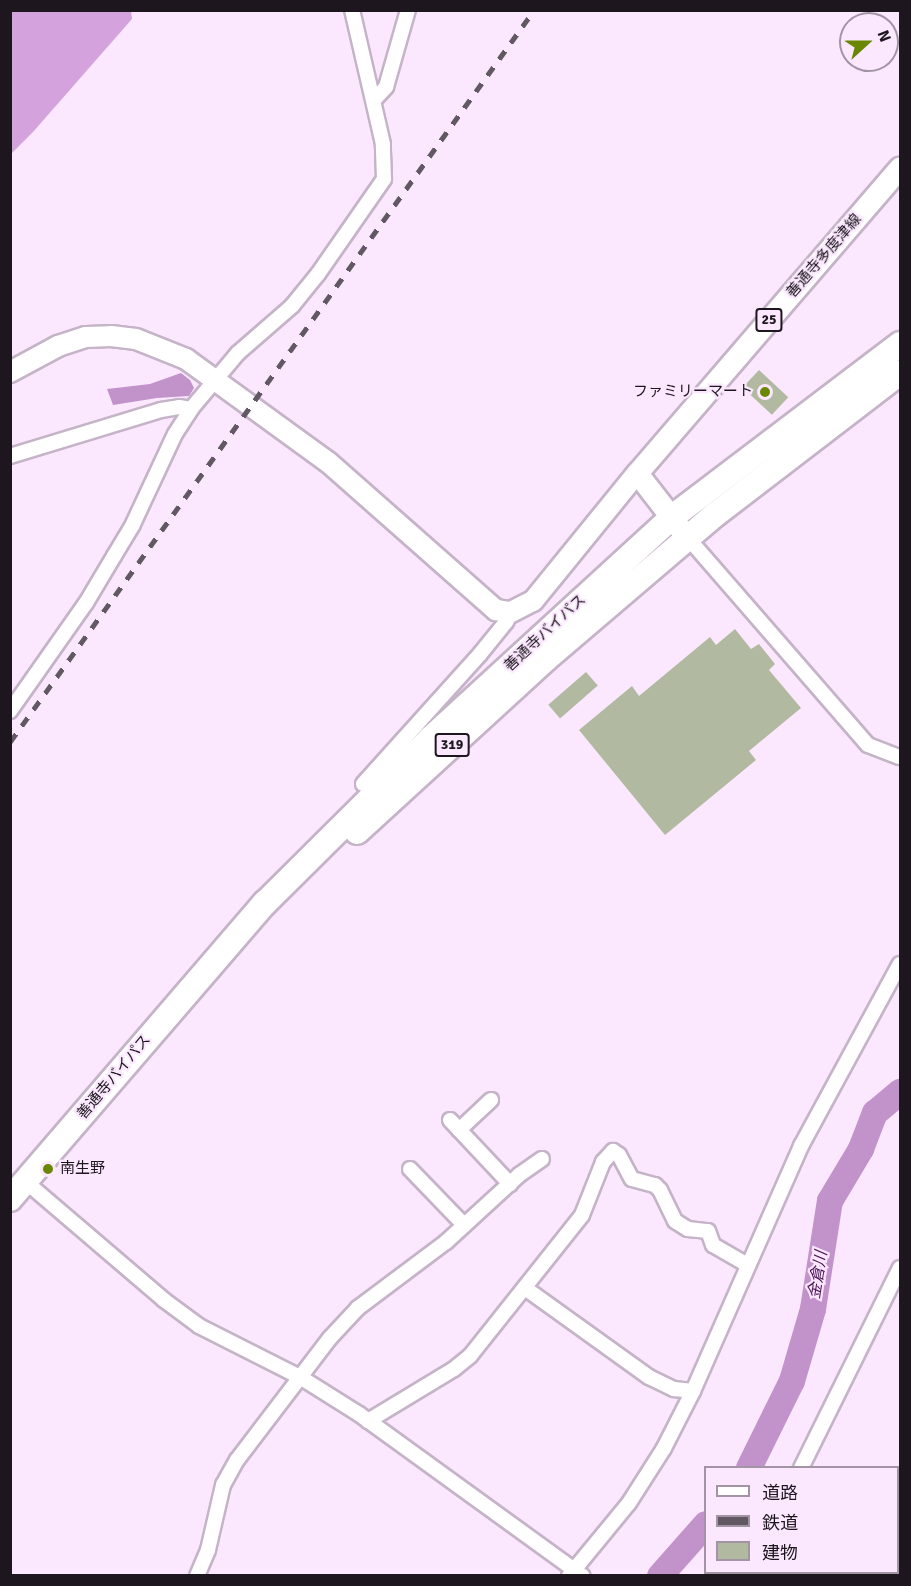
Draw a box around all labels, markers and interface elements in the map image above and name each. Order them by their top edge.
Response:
north arrow [839,12,899,72]
text: N [873,27,895,45]
street label: 善通寺多度津線 [783,210,865,302]
road number: 25 [754,309,784,331]
place label: ファミリーマート [633,383,753,401]
marker: ファミリーマート [758,385,772,399]
street label: 善通寺バイパス [500,591,590,675]
road number: 319 [434,734,470,756]
street label: 善通寺バイパス [73,1031,155,1123]
place label: 南生野 [60,1160,105,1178]
marker: 南生野 [41,1162,55,1176]
water label: 金倉川 [805,1250,831,1300]
legend [704,1466,899,1574]
text: 道路 [762,1482,798,1504]
text: 鉄道 [762,1512,798,1534]
text: 建物 [762,1542,798,1564]

